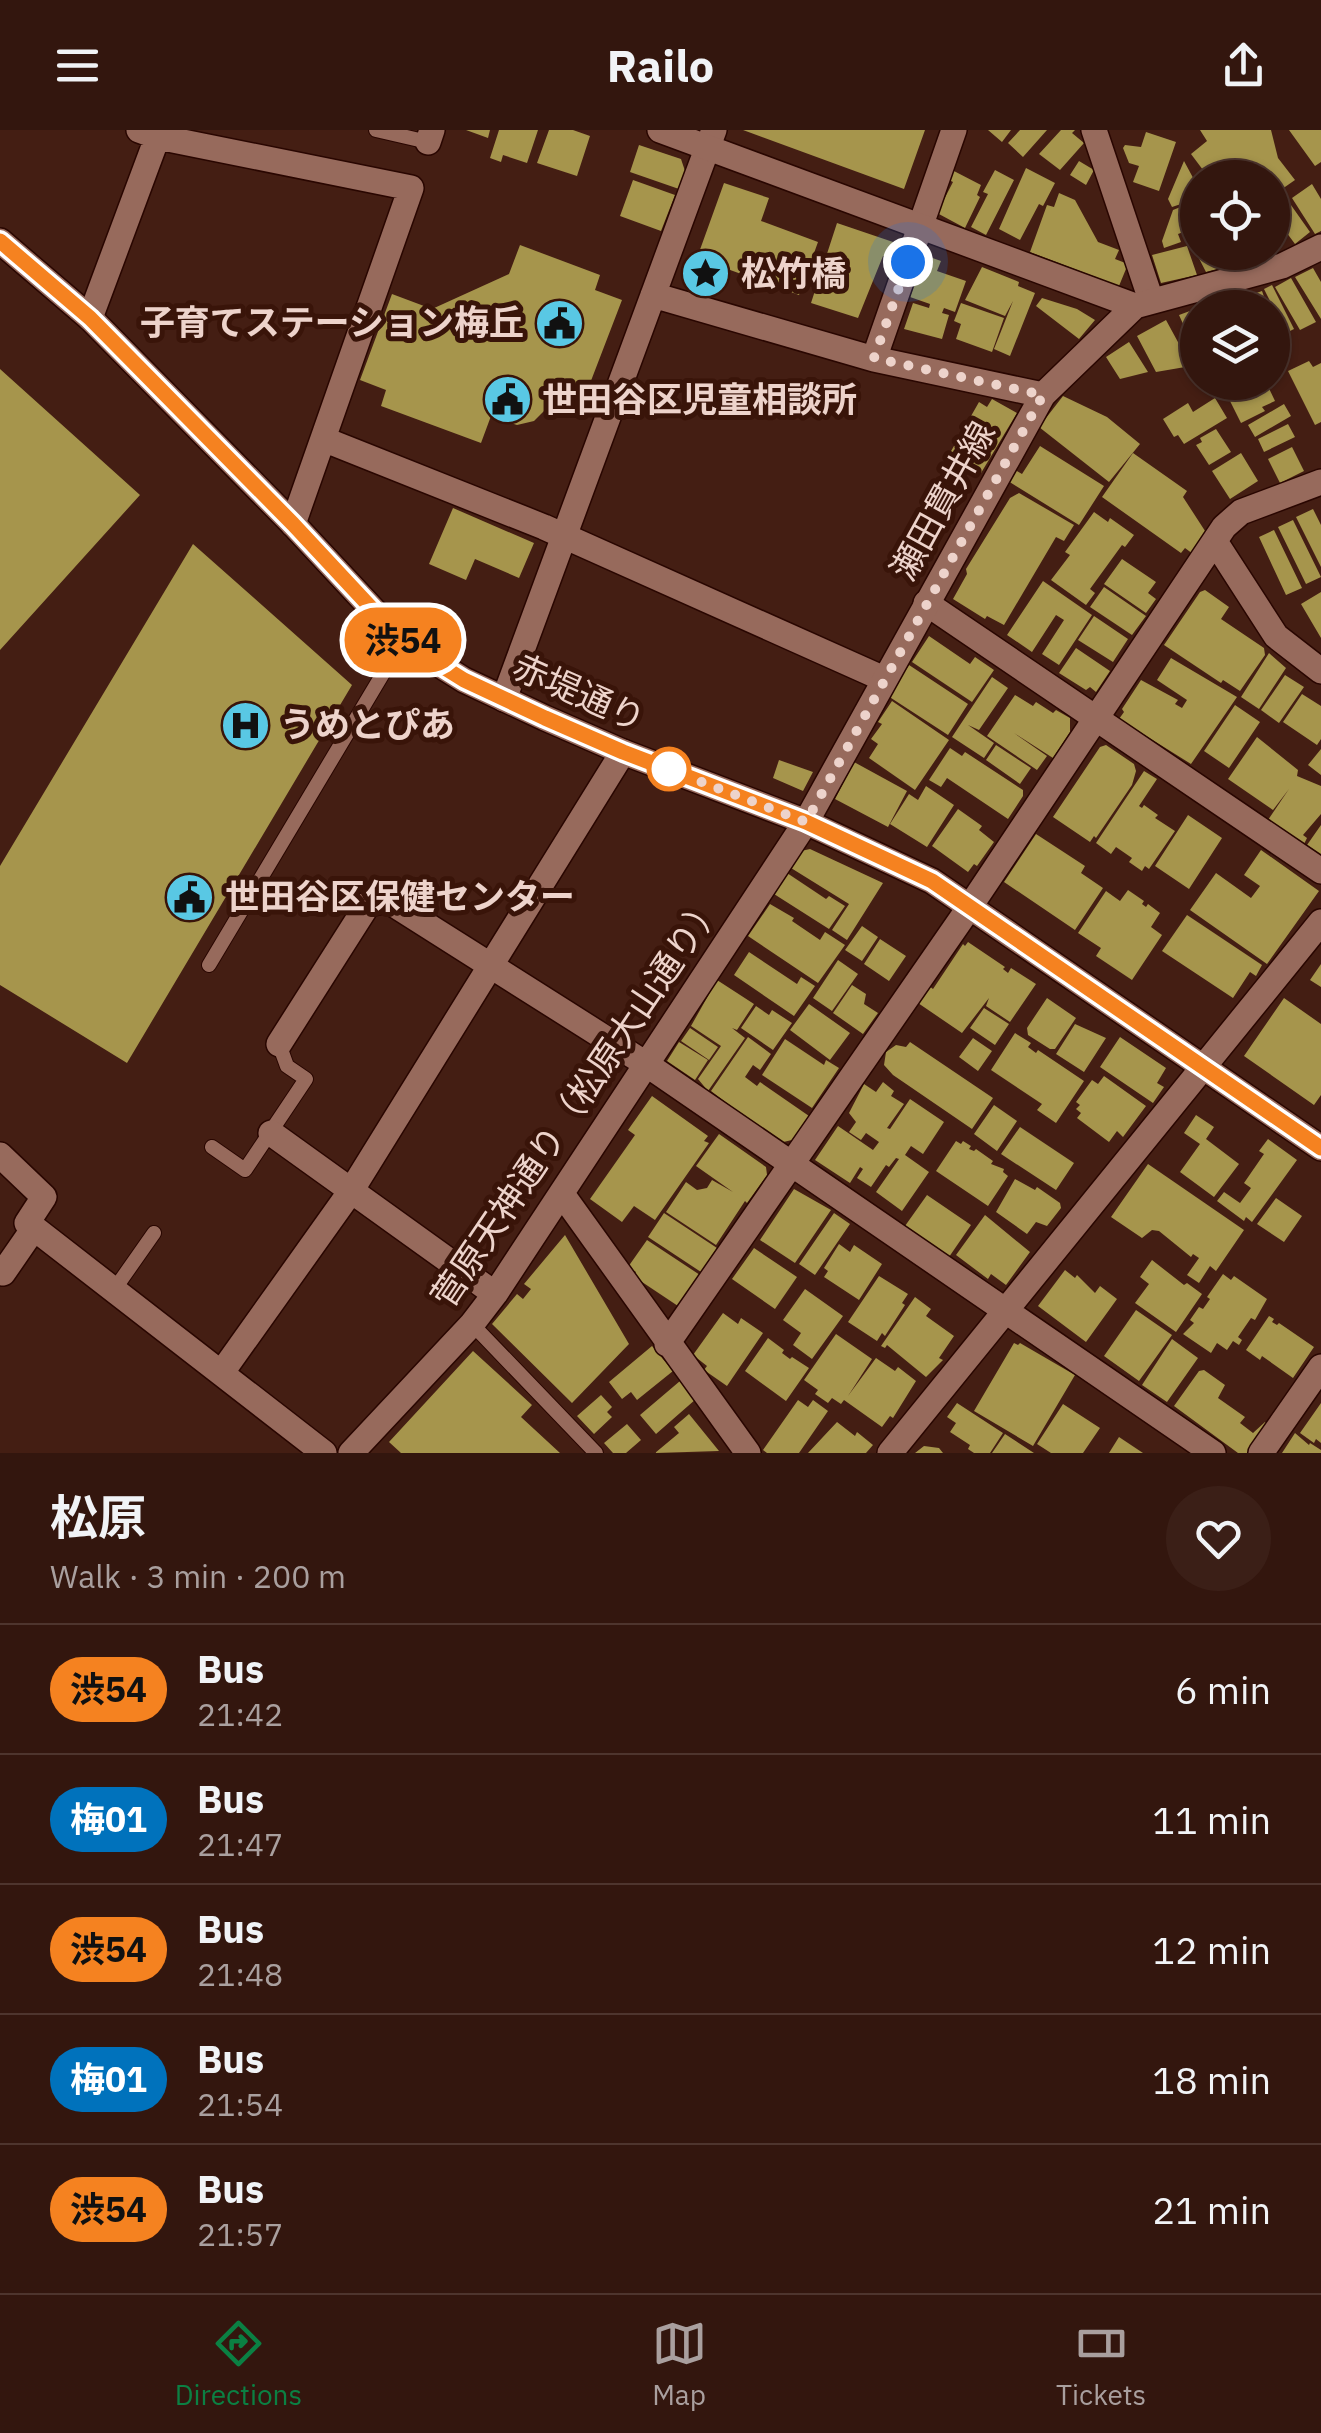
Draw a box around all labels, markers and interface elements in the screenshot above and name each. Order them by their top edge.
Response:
text: Railo [607,36,714,94]
icon: menu [50,38,105,93]
icon: share [1216,38,1271,93]
map controls [1180,160,1290,400]
button: locate [1180,160,1290,270]
your location [883,237,933,287]
place icon: 松竹橋 [680,248,732,300]
place label: 松竹橋 [741,250,846,296]
button: layers [1180,290,1290,400]
public building icon: 子育てステーション梅丘 [533,297,585,349]
place label: 子育てステーション梅丘 [140,299,524,345]
public building icon: 世田谷区児童相談所 [481,374,533,426]
place label: 世田谷区児童相談所 [542,376,857,422]
street label: 瀬田貫井線 [880,413,1005,588]
line badge: 渋54 [346,608,460,672]
text: 渋54 [364,617,442,663]
street label: 赤堤通り [506,643,653,742]
hospital icon: うめとぴあ [219,699,271,751]
place label: うめとぴあ [280,701,455,747]
unlabelled marker [648,748,690,790]
public building icon: 世田谷区保健センター [164,871,216,923]
place label: 世田谷区保健センター [225,873,575,919]
street label: 菅原天神通り（松原大山通り） [420,884,732,1316]
text: 松原 [50,1486,146,1548]
button: heart [1166,1486,1271,1591]
text: Walk · 3 min · 200 m [50,1555,346,1597]
text: Bus [197,1644,264,1693]
text: 6 min [1175,1665,1271,1714]
text: 渋54 [70,1666,147,1712]
text: 21:42 [197,1693,283,1735]
text: Bus [197,1774,264,1823]
text: 11 min [1152,1795,1271,1844]
text: 梅01 [70,1796,147,1842]
text: 21:47 [197,1823,283,1865]
text: Bus [197,1904,264,1953]
text: 12 min [1152,1925,1271,1974]
text: 渋54 [70,1926,147,1972]
text: 21:48 [197,1953,283,1995]
text: Bus [197,2034,264,2083]
text: 18 min [1152,2055,1271,2104]
text: 梅01 [70,2056,147,2102]
text: 21:54 [197,2083,283,2125]
text: Bus [197,2164,264,2213]
text: 21 min [1152,2185,1271,2234]
text: 渋54 [70,2186,147,2232]
text: 21:57 [197,2213,283,2255]
tab: Directions [175,2316,302,2413]
tab: Map [652,2316,707,2413]
tab: Tickets [1056,2316,1146,2413]

